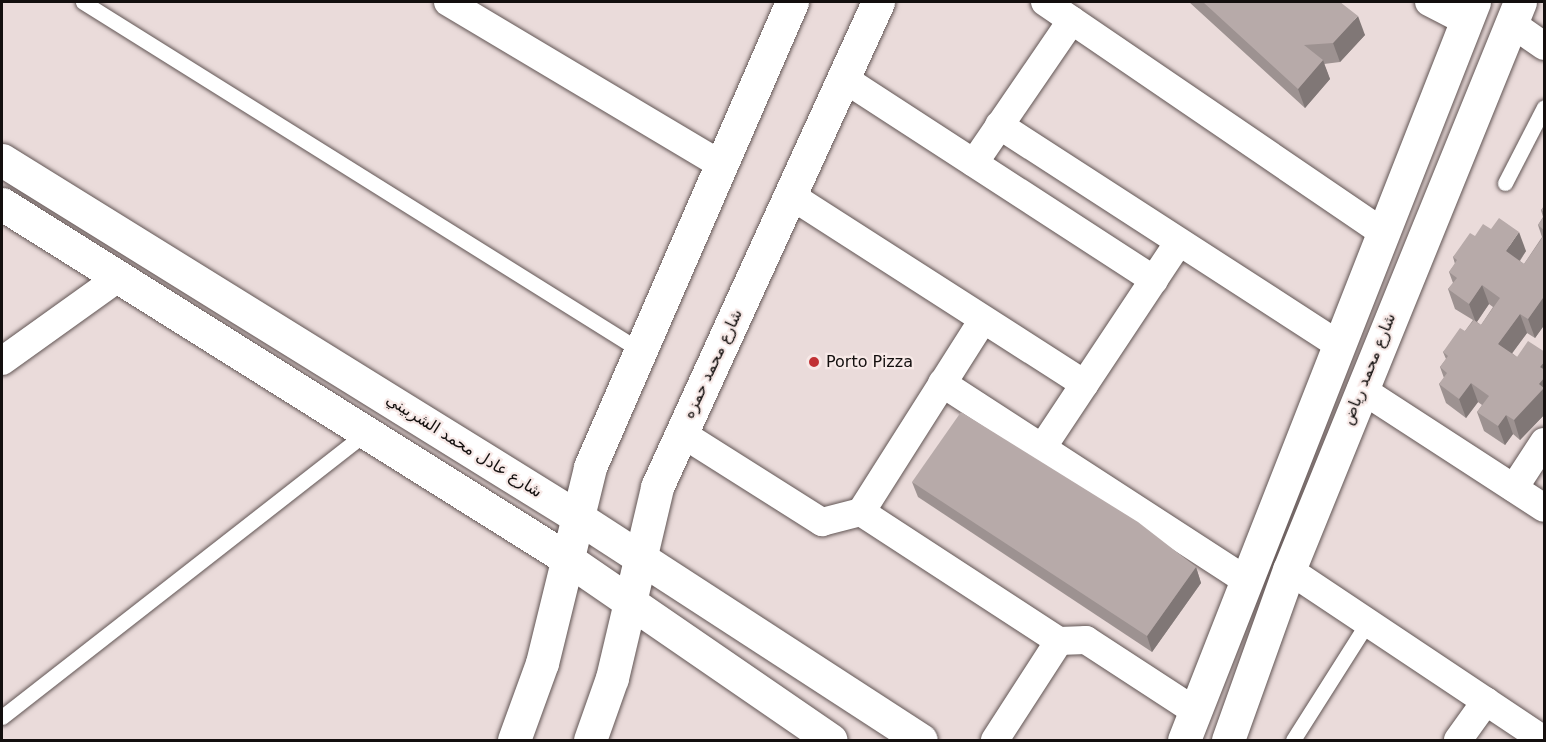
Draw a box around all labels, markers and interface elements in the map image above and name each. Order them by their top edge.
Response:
street label: شارع محمد حمزه [679,306,747,422]
street label: شارع محمد رياض [1338,310,1400,428]
place label: Porto Pizza [826,352,913,372]
marker: Porto Pizza [807,355,821,369]
street label: شارع عادل محمد الشربيني [382,390,546,502]

